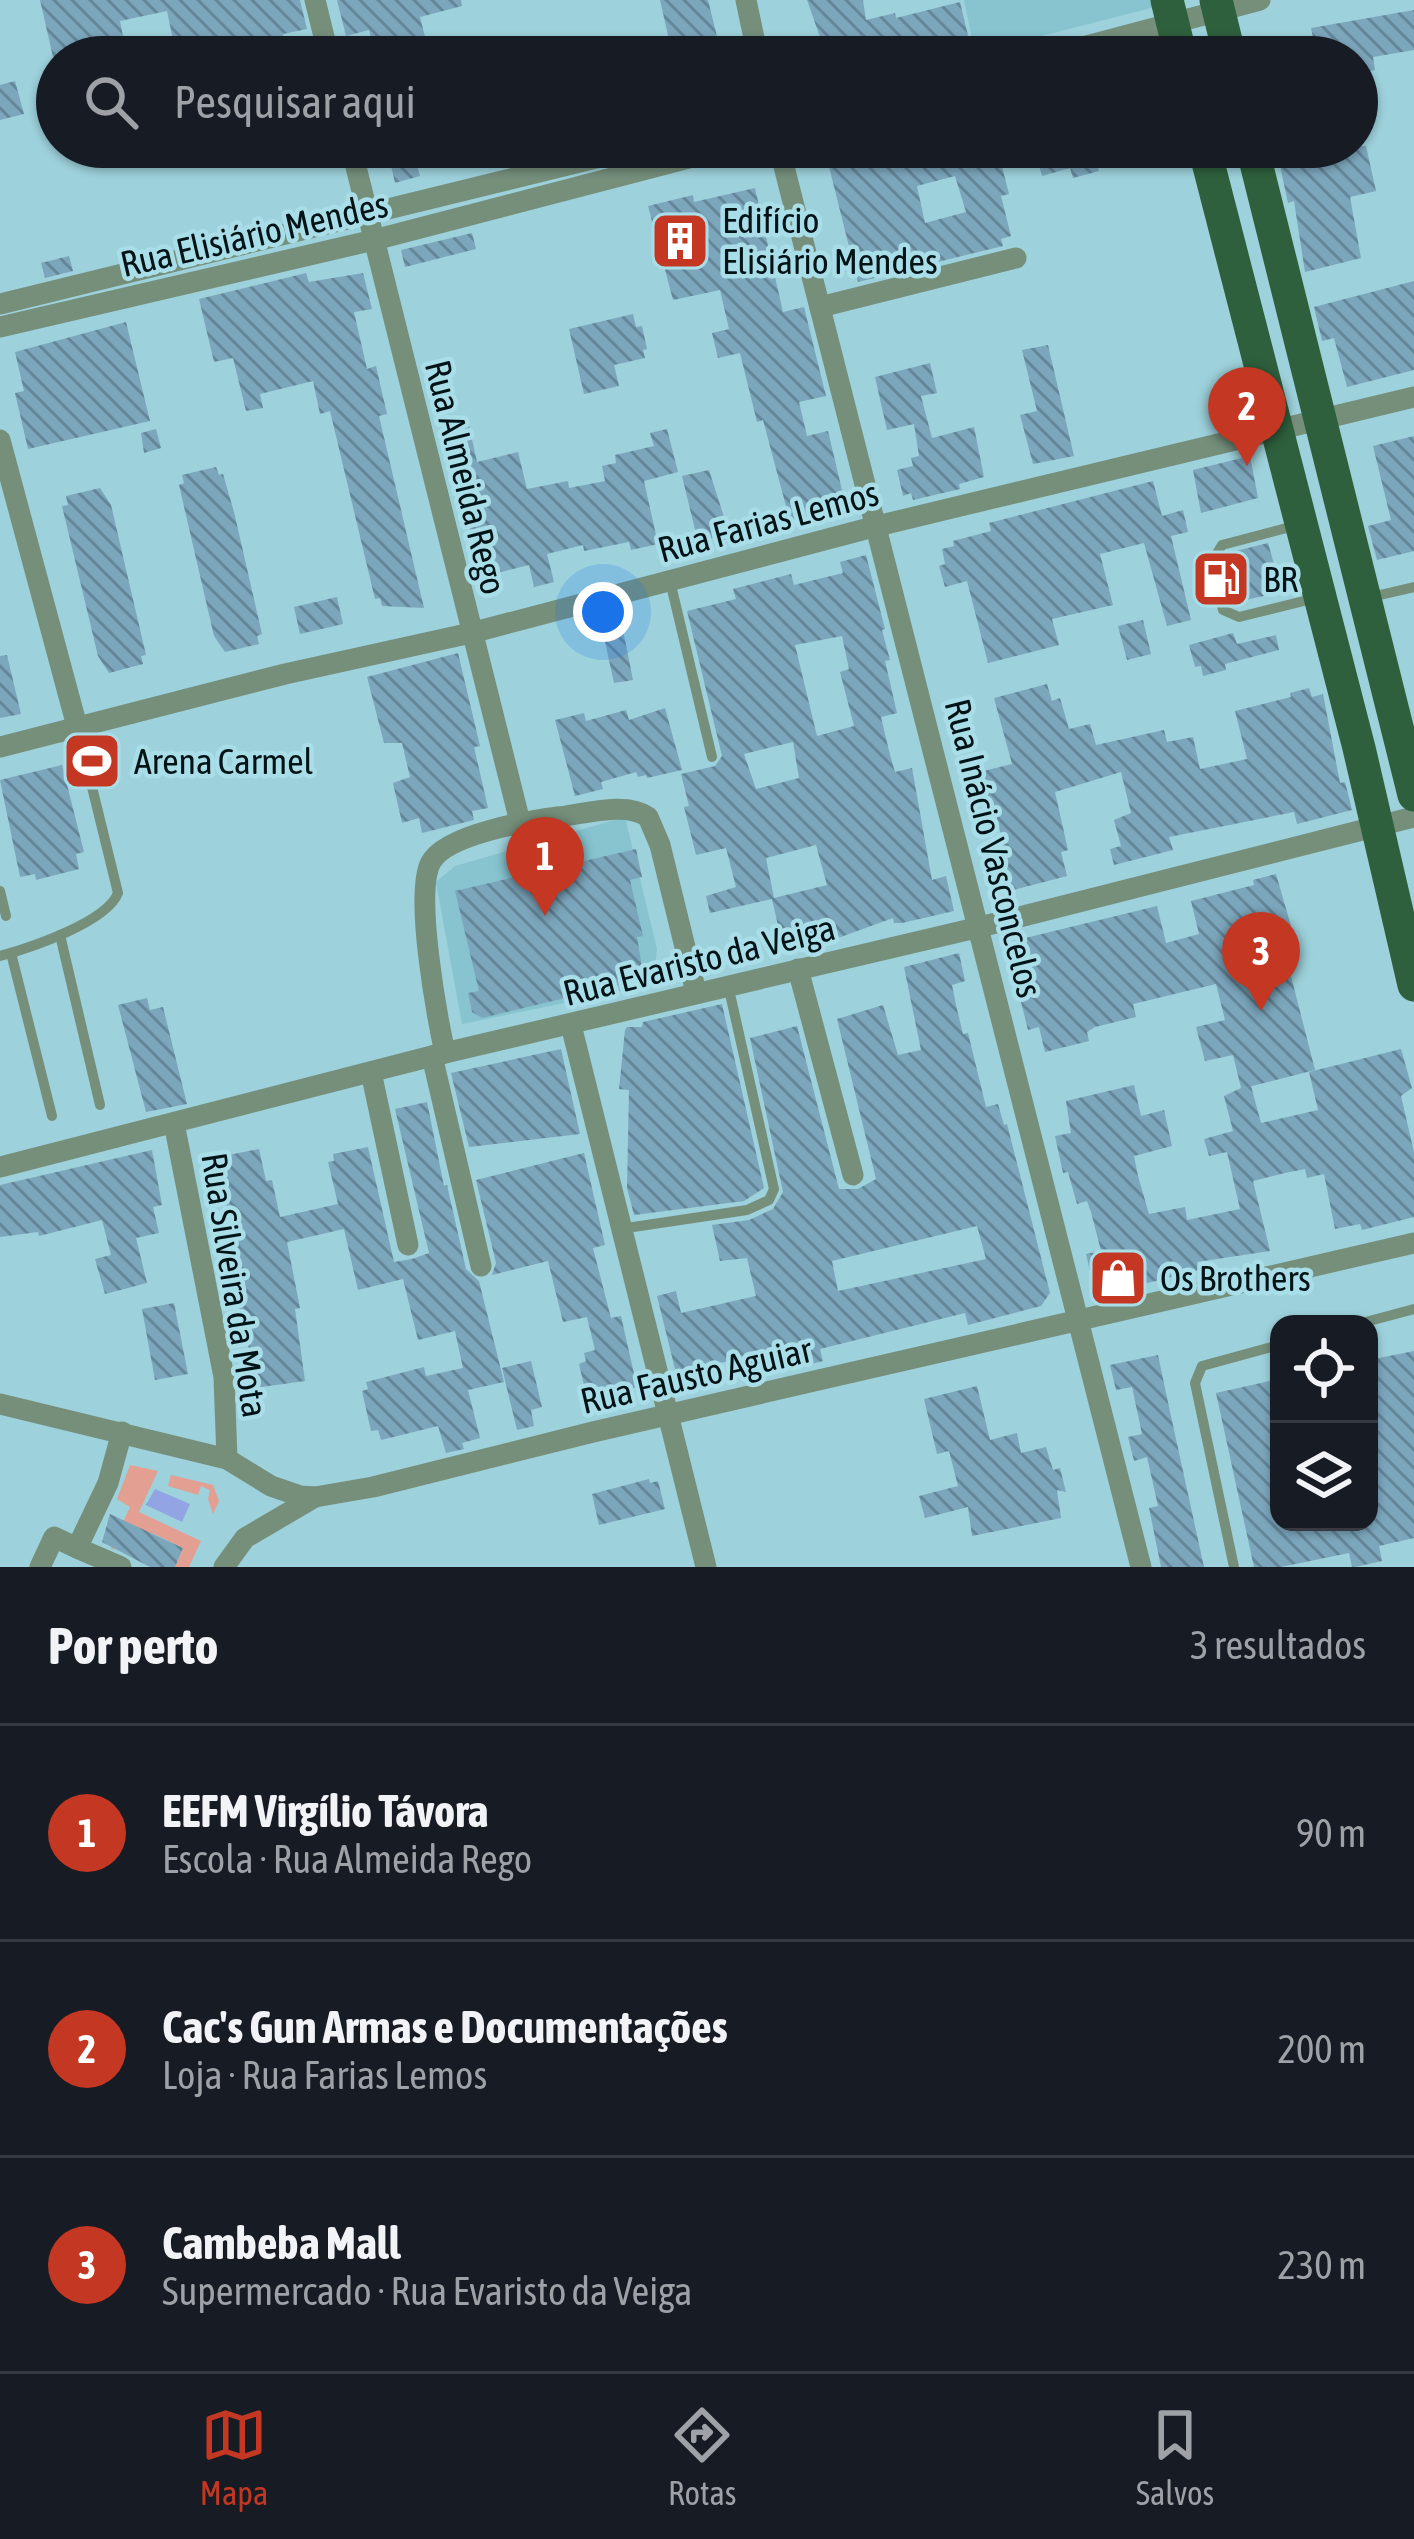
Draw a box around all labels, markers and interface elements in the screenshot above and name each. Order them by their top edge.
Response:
search box [36,36,1378,168]
icon: search [78,69,144,135]
text: Pesquisar aqui [174,76,416,128]
street label: Rua Elisiário Mendes [116,183,392,285]
place label: Edifício Elisiário Mendes [722,199,938,282]
building icon: Edifício Elisiário Mendes [649,210,711,272]
street label: Rua Almeida Rego [417,356,515,598]
pin: 2 [1208,367,1286,466]
street label: Rua Farias Lemos [653,471,883,571]
fuel station icon: BR [1190,548,1252,610]
place label: BR [1263,558,1298,600]
your location [573,582,633,642]
street label: Rua Inácio Vasconcelos [937,694,1051,1002]
sports icon: Arena Carmel [61,730,123,792]
place label: Arena Carmel [134,740,314,782]
pin: 1 [506,817,584,916]
street label: Rua Evaristo da Veiga [559,906,839,1014]
pin: 3 [1222,912,1300,1011]
street label: Rua Silveira da Mota [193,1150,277,1420]
shop icon: Os Brothers [1087,1247,1149,1309]
place label: Os Brothers [1160,1257,1311,1299]
map controls [1270,1315,1378,1531]
button: locate [1270,1315,1378,1423]
street label: Rua Fausto Aguiar [576,1328,817,1422]
button: layers [1270,1423,1378,1531]
text: Por perto [48,1616,219,1675]
text: 3 resultados [1190,1623,1366,1667]
text: EEFM Virgílio Távora [162,1785,488,1837]
text: 1 [78,1811,96,1855]
text: 90 m [1296,1811,1366,1855]
text: Escola · Rua Almeida Rego [162,1837,532,1881]
text: Cac's Gun Armas e Documentações [162,2001,728,2053]
text: 2 [78,2027,96,2071]
text: 200 m [1278,2027,1366,2071]
text: Loja · Rua Farias Lemos [162,2053,487,2097]
text: Cambeba Mall [162,2217,401,2269]
text: 3 [78,2243,96,2287]
text: 230 m [1278,2243,1366,2287]
text: Supermercado · Rua Evaristo da Veiga [162,2269,692,2313]
tab: Mapa [200,2402,268,2512]
tab: Rotas [668,2402,736,2512]
tab: Salvos [1136,2402,1214,2512]

